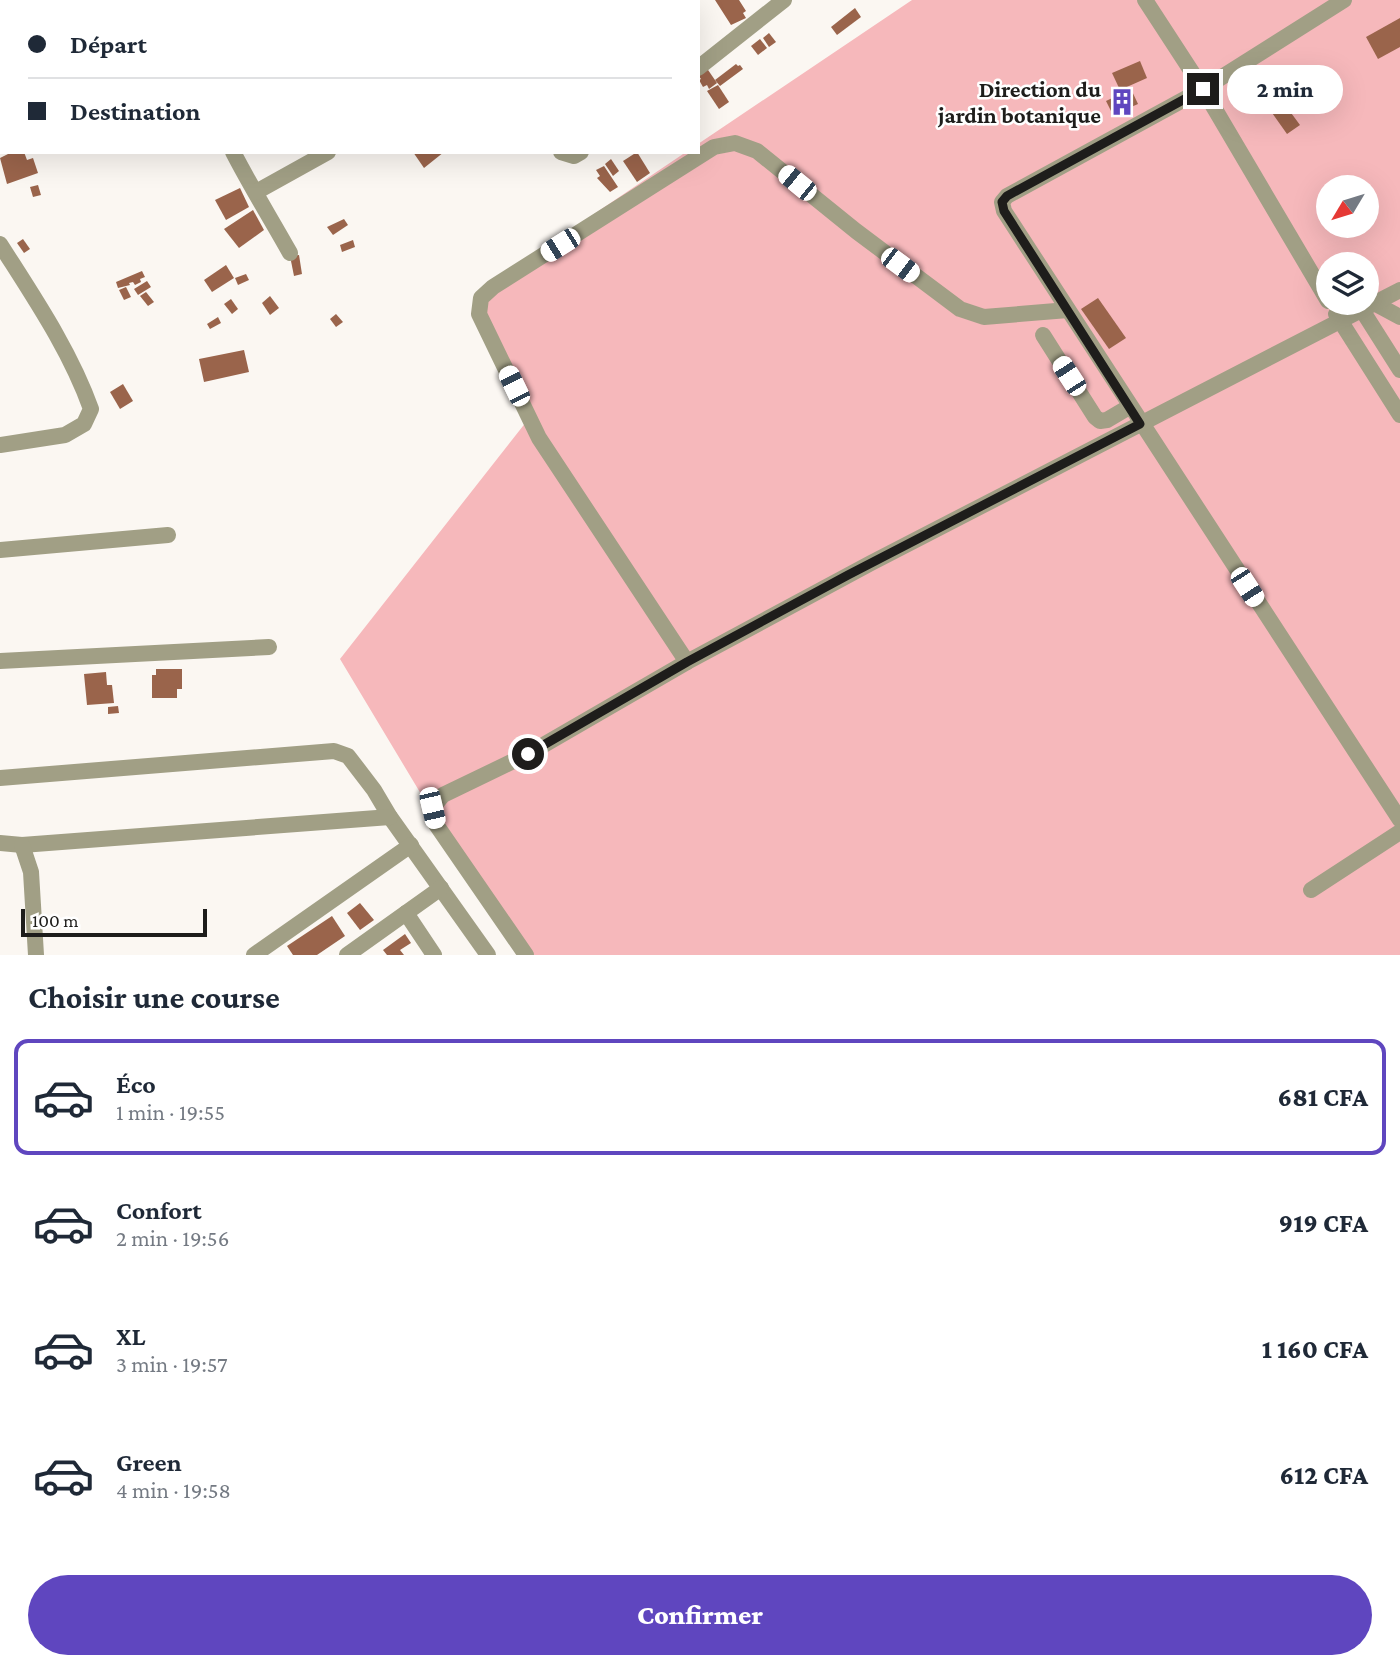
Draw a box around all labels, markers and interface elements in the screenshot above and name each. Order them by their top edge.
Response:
text: Départ [70,30,147,59]
callout: 2 min [1228,64,1343,114]
route end [1187,73,1219,105]
place label: Direction du jardin botanique [937,76,1101,128]
text: 2 min [1257,76,1313,102]
building icon: Direction du jardin botanique [1107,87,1137,117]
text: Destination [70,97,201,126]
car [775,162,820,204]
north arrow [1316,175,1379,238]
map controls [1316,175,1379,315]
car [537,225,584,265]
car [877,244,924,286]
button: layers [1316,252,1379,315]
car [1049,353,1090,399]
car [496,363,533,409]
car [1227,564,1268,610]
route start [512,738,544,770]
car [418,785,447,831]
scale bar [21,906,206,938]
text: 100 m [32,910,79,931]
text: Choisir une course [28,979,280,1015]
icon: car [32,1066,95,1129]
text: Éco [116,1070,156,1099]
text: 681 CFA [1278,1083,1368,1112]
text: 1 min · 19:55 [116,1099,225,1125]
icon: car [32,1192,95,1255]
text: Confort [116,1196,202,1225]
text: 919 CFA [1279,1209,1368,1238]
text: 2 min · 19:56 [116,1225,229,1251]
icon: car [32,1318,95,1381]
text: XL [116,1322,145,1351]
text: 1 160 CFA [1262,1335,1368,1364]
text: 3 min · 19:57 [116,1351,228,1377]
icon: car [32,1444,95,1507]
text: Green [116,1448,182,1477]
text: 612 CFA [1280,1461,1368,1490]
text: 4 min · 19:58 [116,1477,231,1503]
button: Confirmer [28,1575,1372,1655]

